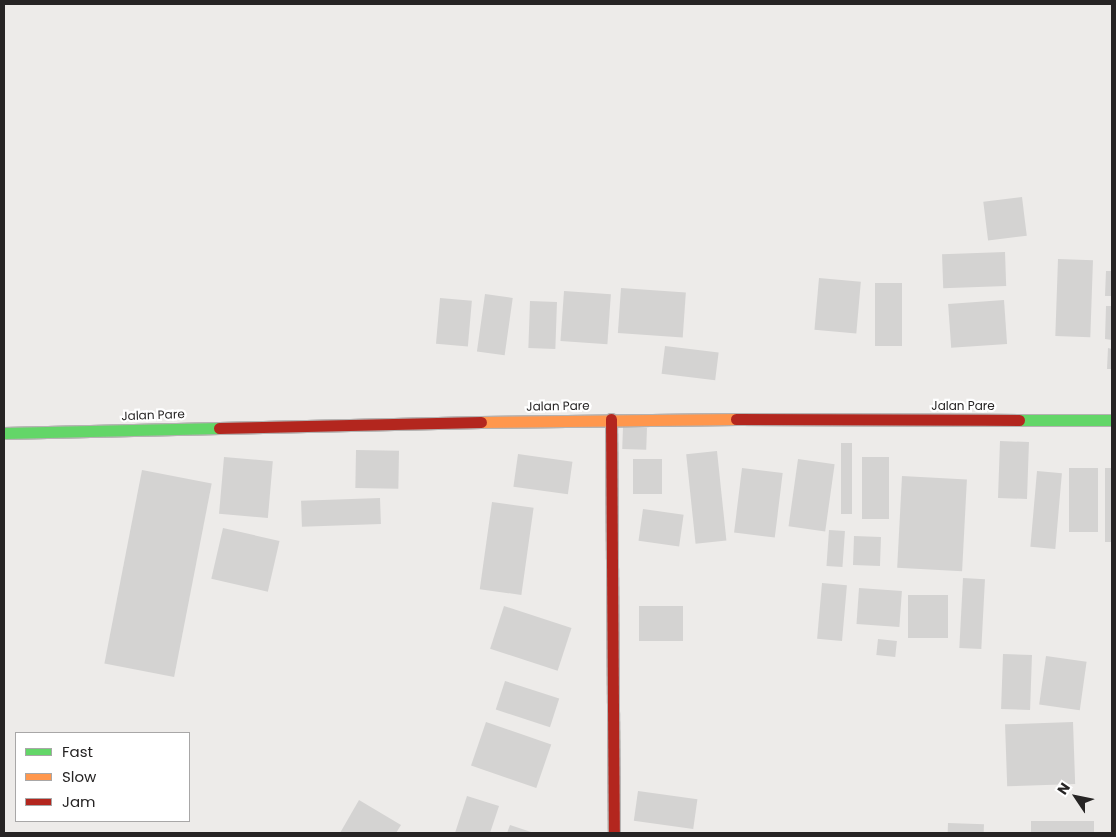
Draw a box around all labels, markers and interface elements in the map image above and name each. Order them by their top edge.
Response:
street label: Jalan Pare [526,398,590,414]
street label: Jalan Pare [931,399,995,413]
street label: Jalan Pare [121,407,185,423]
legend [15,732,190,822]
text: Fast [62,741,93,762]
text: Slow [62,766,96,787]
north arrow [1051,772,1101,822]
text: N [1052,779,1075,799]
text: Jam [62,791,96,812]

